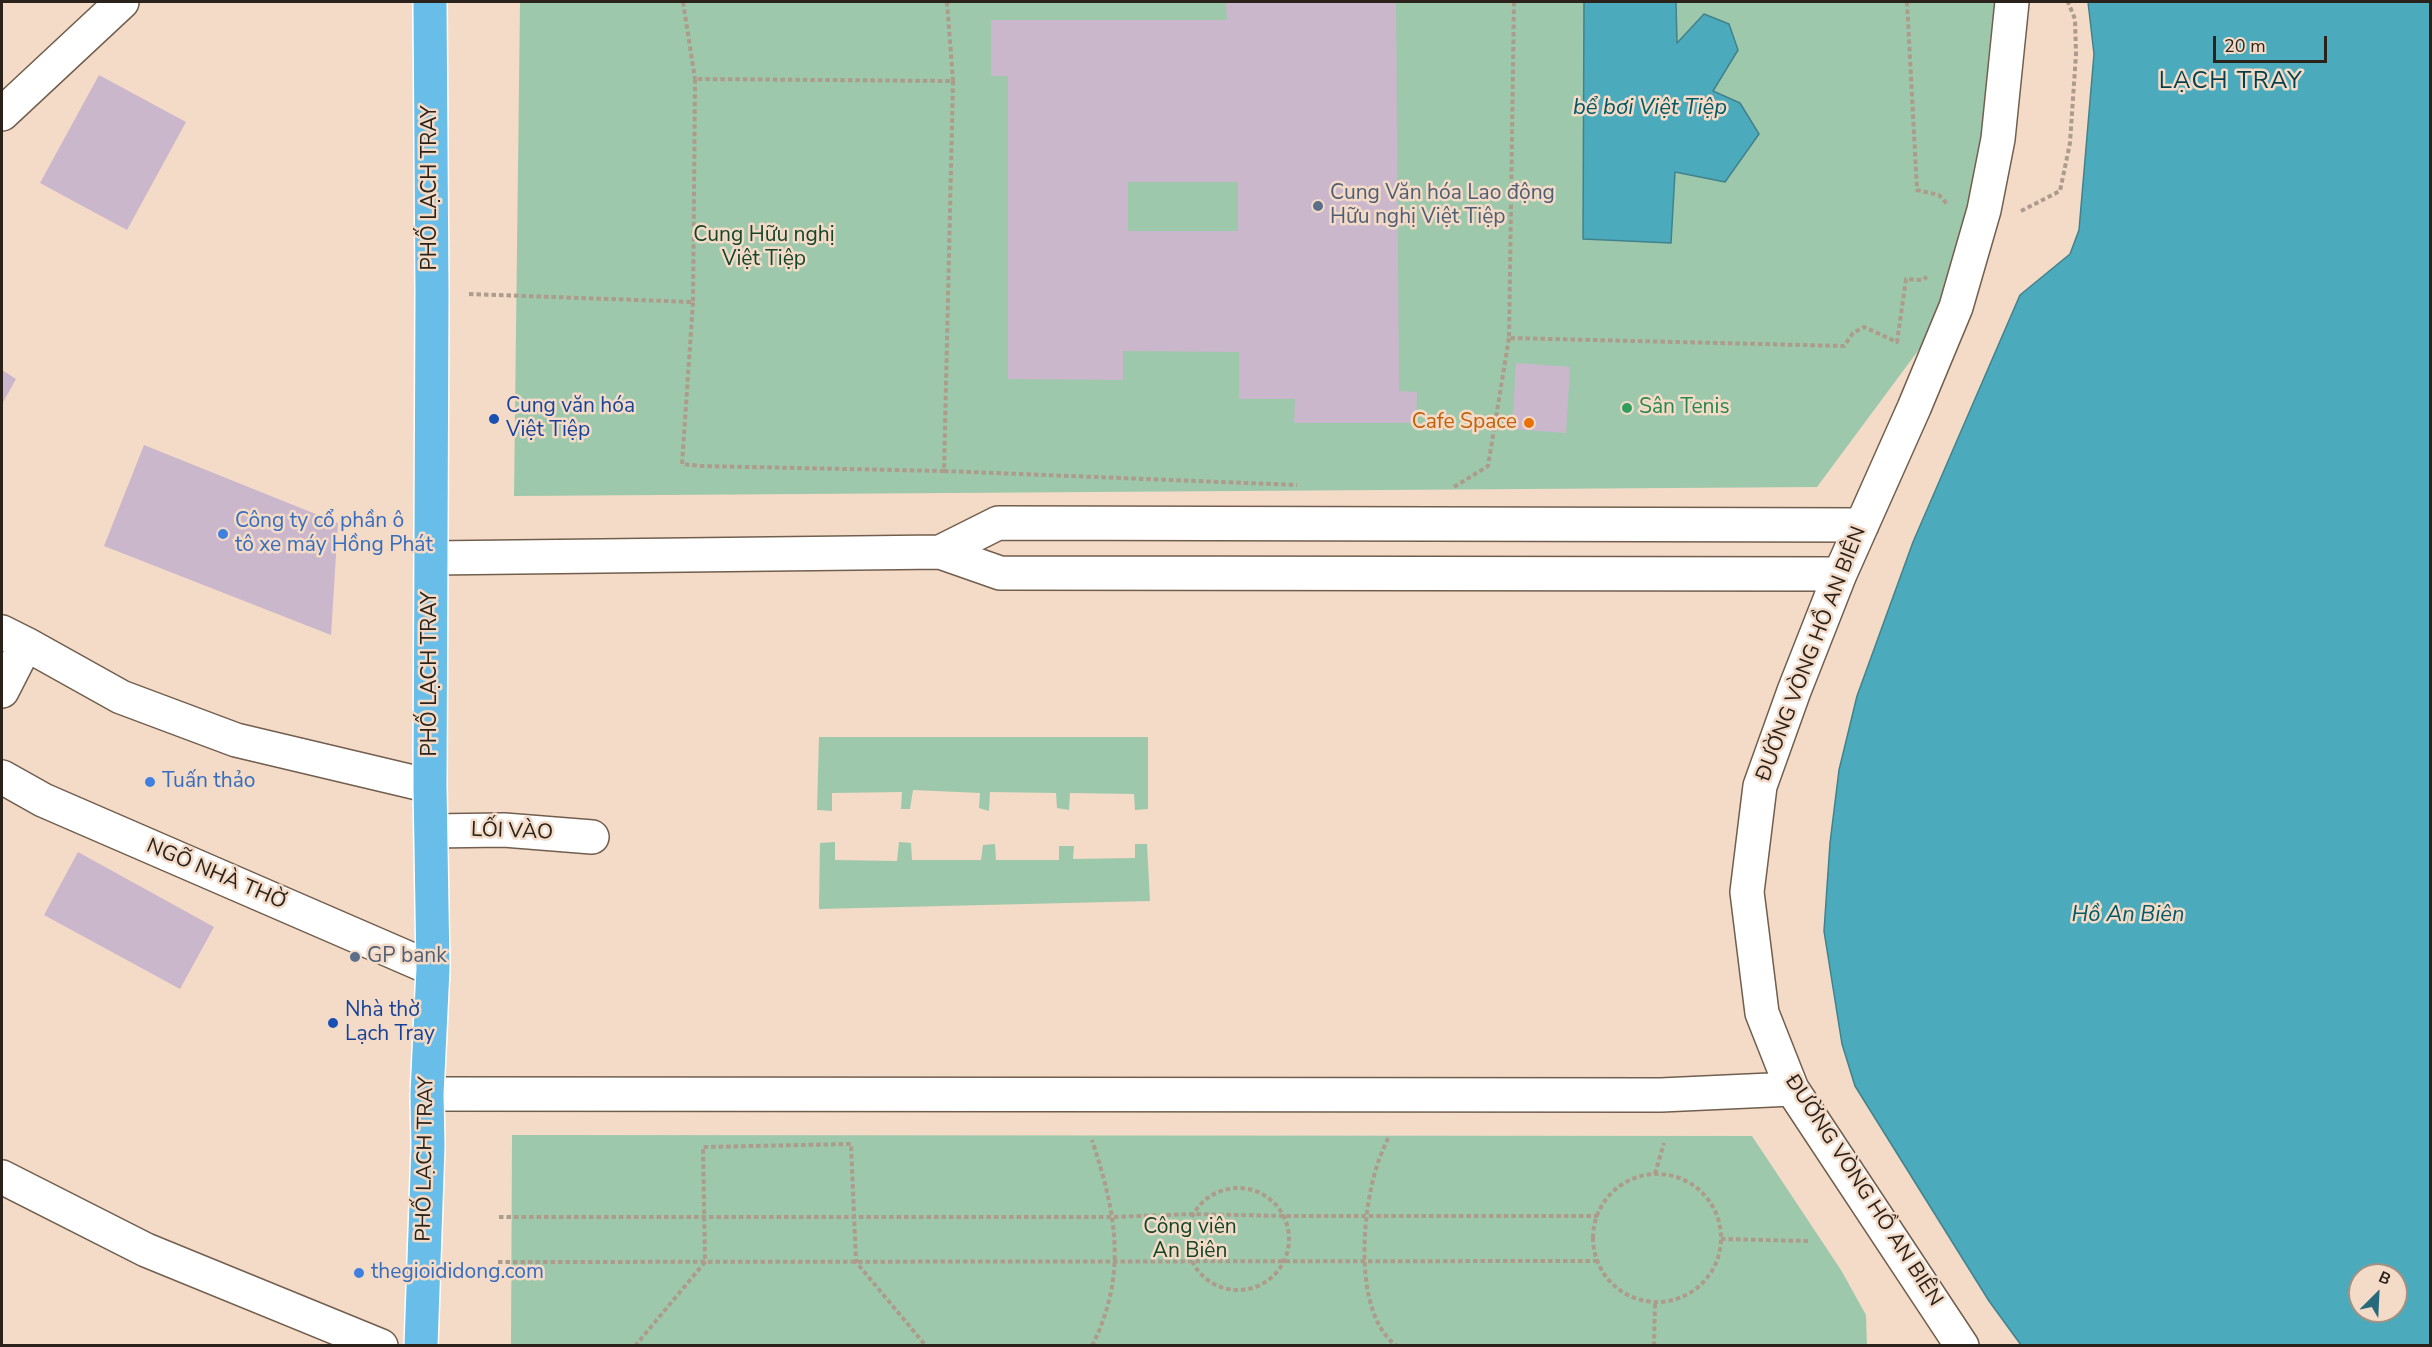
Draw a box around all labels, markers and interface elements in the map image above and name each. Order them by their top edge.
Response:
scale bar [2216,24,2330,62]
text: 20 m [2224,34,2266,58]
district label: LẠCH TRAY [2159,68,2303,96]
water label: bể bơi Việt Tiệp [1573,96,1727,122]
street label: PHỐ LẠCH TRAY [418,105,444,271]
place label: Cung Văn hóa Lao động Hữu nghị Việt Tiệp [1330,181,1555,231]
marker: Cung Văn hóa Lao động Hữu nghị Việt Tiệp [1311,199,1325,213]
park label: Cung Hữu nghị Việt Tiệp [693,223,835,273]
place label: Cung văn hóa Việt Tiệp [506,394,635,444]
place label: Sân Tenis [1639,395,1729,421]
marker: Sân Tenis [1620,401,1634,415]
place label: Cafe Space [1412,410,1517,436]
marker: Cung văn hóa Việt Tiệp [487,412,501,426]
marker: Cafe Space [1522,416,1536,430]
place label: Công ty cổ phần ô tô xe máy Hồng Phát [235,509,433,559]
street label: ĐƯỜNG VÒNG HỒ AN BIÊN [1752,523,1872,785]
marker: Công ty cổ phần ô tô xe máy Hồng Phát [216,527,230,541]
street label: PHỐ LẠCH TRAY [418,591,444,757]
place label: Tuấn thảo [162,769,255,795]
marker: Tuấn thảo [143,775,157,789]
street label: LỐI VÀO [471,818,553,846]
street label: NGÕ NHÀ THỜ [142,834,290,916]
water label: Hồ An Biên [2072,903,2184,929]
place label: GP bank [367,944,447,970]
marker: GP bank [348,950,362,964]
place label: Nhà thờ Lạch Tray [345,998,435,1048]
marker: Nhà thờ Lạch Tray [326,1016,340,1030]
street label: ĐƯỜNG VÒNG HỒ AN BIÊN [1779,1071,1947,1311]
street label: PHỐ LẠCH TRAY [412,1076,440,1242]
park label: Công viên An Biên [1143,1215,1237,1265]
place label: thegioididong.com [371,1260,544,1286]
north arrow [2348,1263,2408,1323]
marker: thegioididong.com [352,1266,366,1280]
text: B [2375,1266,2394,1291]

